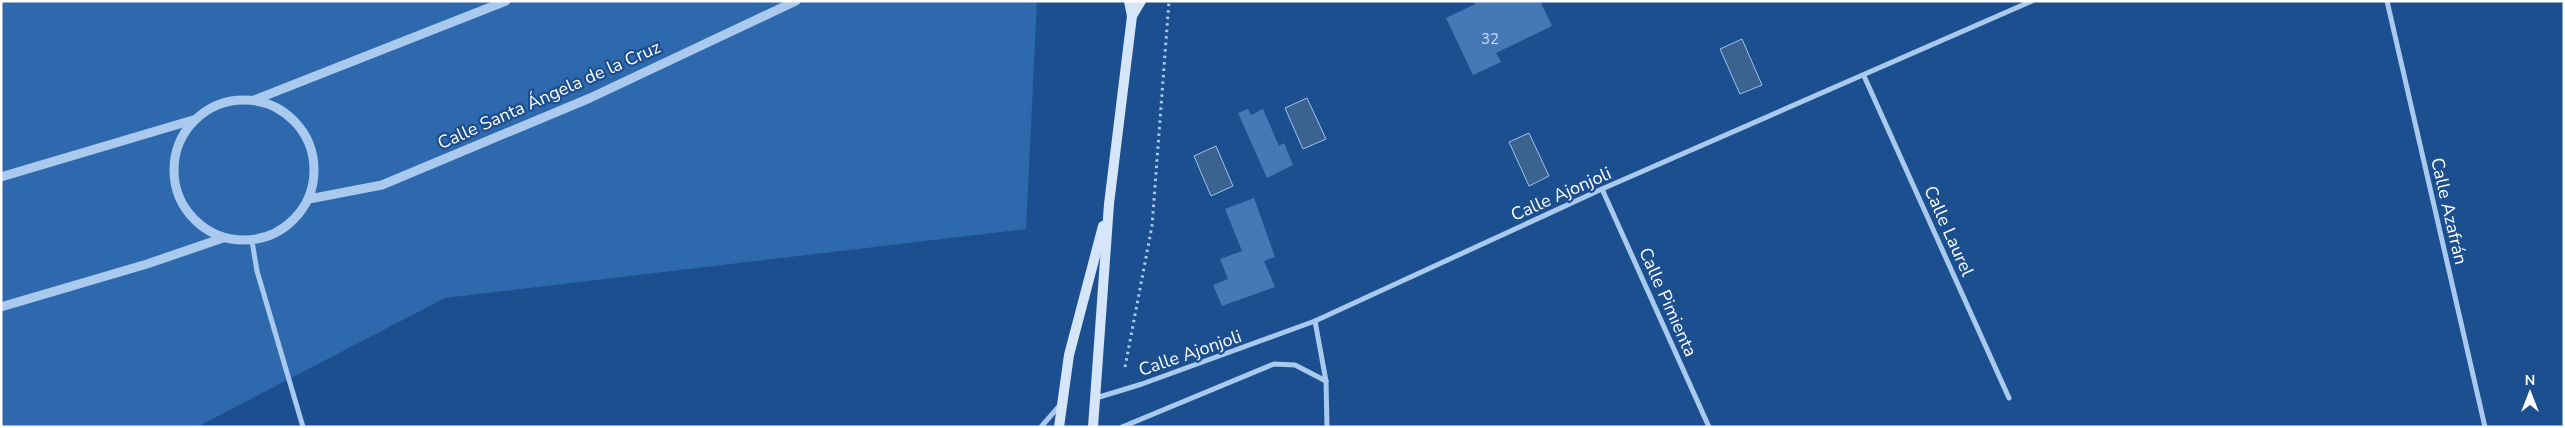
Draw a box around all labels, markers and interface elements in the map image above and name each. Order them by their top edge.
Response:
house number: 32 [1481,29,1499,49]
street label: Calle Santa Ángela de la Cruz [434,35,664,155]
street label: Calle Azafrán [2425,155,2473,267]
street label: Calle Ajonjoli [1507,161,1615,227]
street label: Calle Laurel [1918,182,1980,281]
street label: Calle Pimienta [1633,244,1703,360]
street label: Calle Ajonjoli [1135,324,1245,382]
north arrow [2505,368,2555,418]
text: N [2525,371,2535,390]

